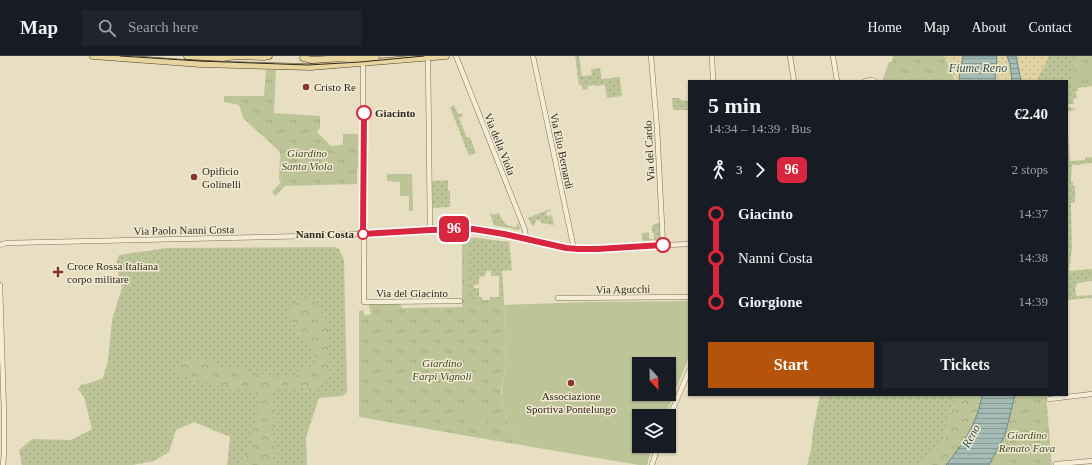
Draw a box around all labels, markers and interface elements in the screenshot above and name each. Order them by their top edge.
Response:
search box [82,10,362,46]
text: Map [20,17,58,38]
icon: search [96,17,118,39]
text: Search here [128,19,198,35]
text: Home [868,20,902,35]
text: Map [924,20,949,35]
text: About [971,20,1006,35]
text: Contact [1028,20,1072,35]
water label: Fiume Reno [948,61,1007,75]
place label: Cristo Re [314,81,356,93]
marker: Cristo Re [301,82,311,92]
text: 5 min [708,93,761,118]
marker: Giacinto [356,105,372,121]
text: €2.40 [1014,106,1048,122]
place label: Giacinto [375,107,416,119]
street label: Via della Viola [482,111,518,177]
street label: Via Elio Bernardi [548,112,576,190]
street label: Via del Cardo [641,120,657,182]
text: 14:34 – 14:39 · Bus [708,121,811,136]
park label: Giardino Santa Viola [282,147,333,172]
icon: walk [708,159,730,181]
icon: forward [749,159,771,181]
text: 3 [736,162,743,177]
text: 96 [785,162,799,177]
text: 2 stops [1012,162,1048,177]
place label: Opificio Golinelli [202,165,241,190]
marker: Opificio Golinelli [189,172,199,182]
text: Giacinto [738,206,793,222]
text: 14:37 [1018,206,1048,221]
line badge: 96 [436,216,472,242]
text: 96 [447,221,461,236]
street label: Via Paolo Nanni Costa [134,223,234,237]
place label: Nanni Costa [296,228,354,240]
marker: Nanni Costa [357,228,369,240]
unlabelled marker [655,237,671,253]
text: Nanni Costa [738,250,813,266]
text: 14:38 [1018,250,1048,265]
place label: Croce Rossa Italiana corpo militare [67,260,158,285]
marker: Croce Rossa Italiana corpo militare [52,266,64,278]
street label: Via Agucchi [596,283,650,295]
street label: Via del Giacinto [376,287,449,299]
text: Giorgione [738,294,802,310]
text: 14:39 [1018,294,1048,309]
button: Start [708,342,874,388]
button: Tickets [882,342,1048,388]
park label: Giardino Farpi Vignoli [411,357,472,382]
north arrow [632,357,676,401]
map controls [632,357,676,453]
marker: Associazione Sportiva Pontelungo [566,378,576,388]
place label: Associazione Sportiva Pontelungo [526,390,617,415]
button: layers [632,409,676,453]
water label: Reno [958,422,983,451]
park label: Giardino Renato Fava [998,429,1056,454]

